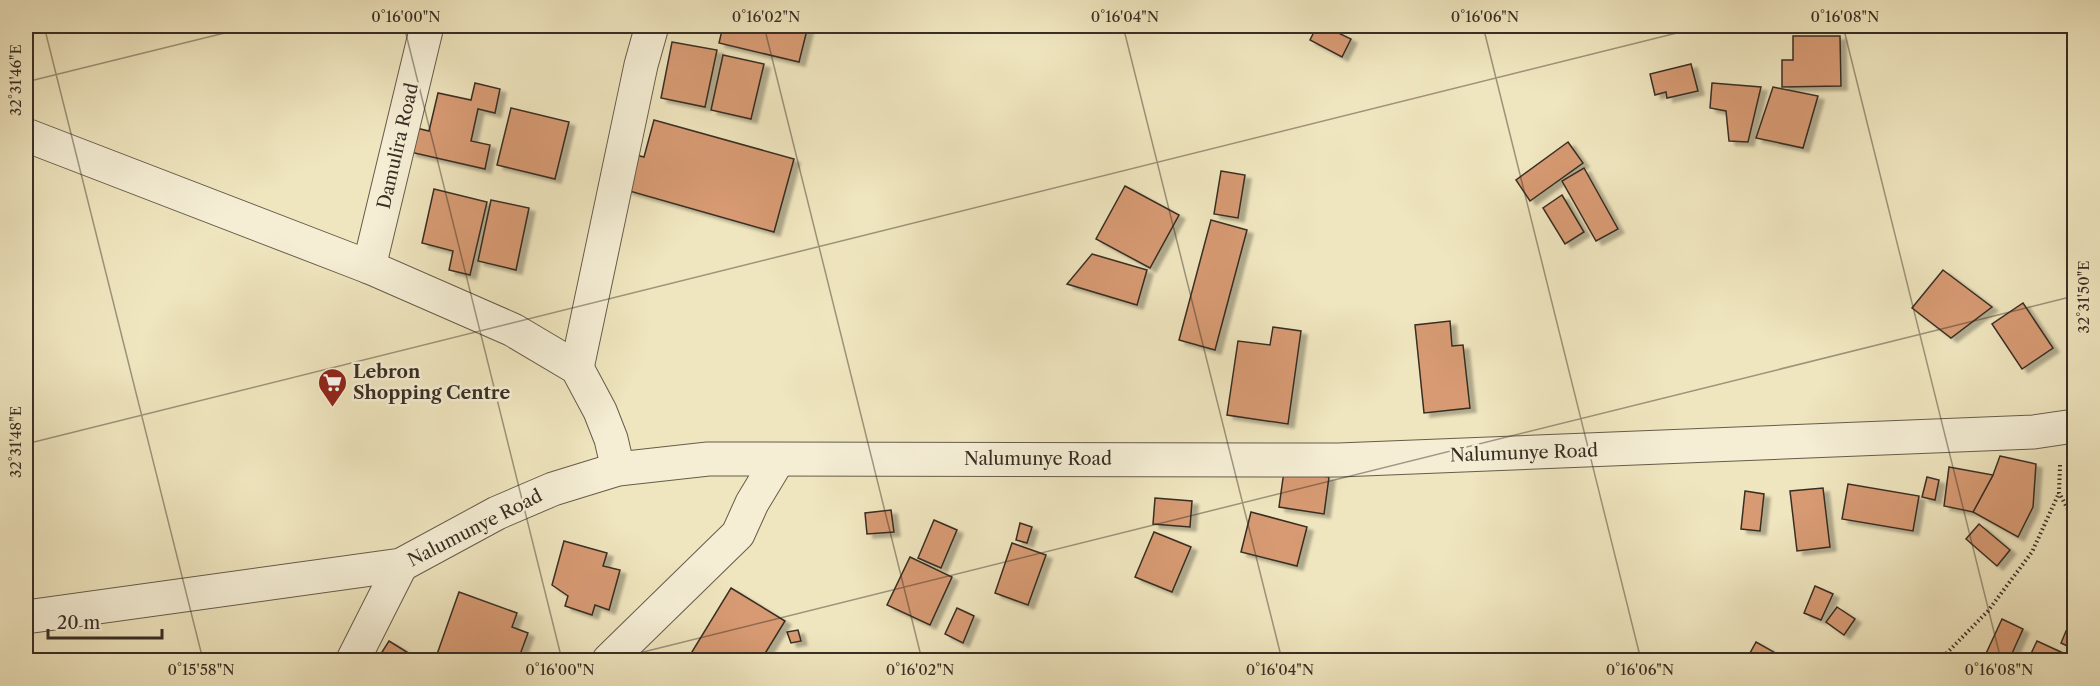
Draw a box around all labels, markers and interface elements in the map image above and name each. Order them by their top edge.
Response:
text: 0°16'00"N [371,7,441,26]
text: 0°16'02"N [732,7,800,26]
text: 0°16'04"N [1091,7,1159,26]
text: 0°16'06"N [1451,7,1519,26]
text: 0°16'08"N [1811,7,1879,26]
text: 32°31'46"E [6,44,25,116]
street label: Damulira Road [373,81,423,211]
text: 32°31'50"E [2074,260,2093,334]
place label: Lebron Shopping Centre [353,361,510,404]
supermarket icon: Lebron Shopping Centre [316,366,348,408]
text: 32°31'48"E [6,406,25,478]
street label: Nalumunye Road [1450,439,1598,467]
street label: Nalumunye Road [964,448,1112,470]
street label: Nalumunye Road [404,485,546,571]
scale bar [48,602,162,640]
text: 20 m [57,612,101,634]
text: 0°15'58"N [167,660,235,679]
text: 0°16'00"N [525,660,595,679]
text: 0°16'02"N [886,660,954,679]
text: 0°16'04"N [1246,660,1314,679]
text: 0°16'06"N [1606,660,1674,679]
text: 0°16'08"N [1965,660,2033,679]

